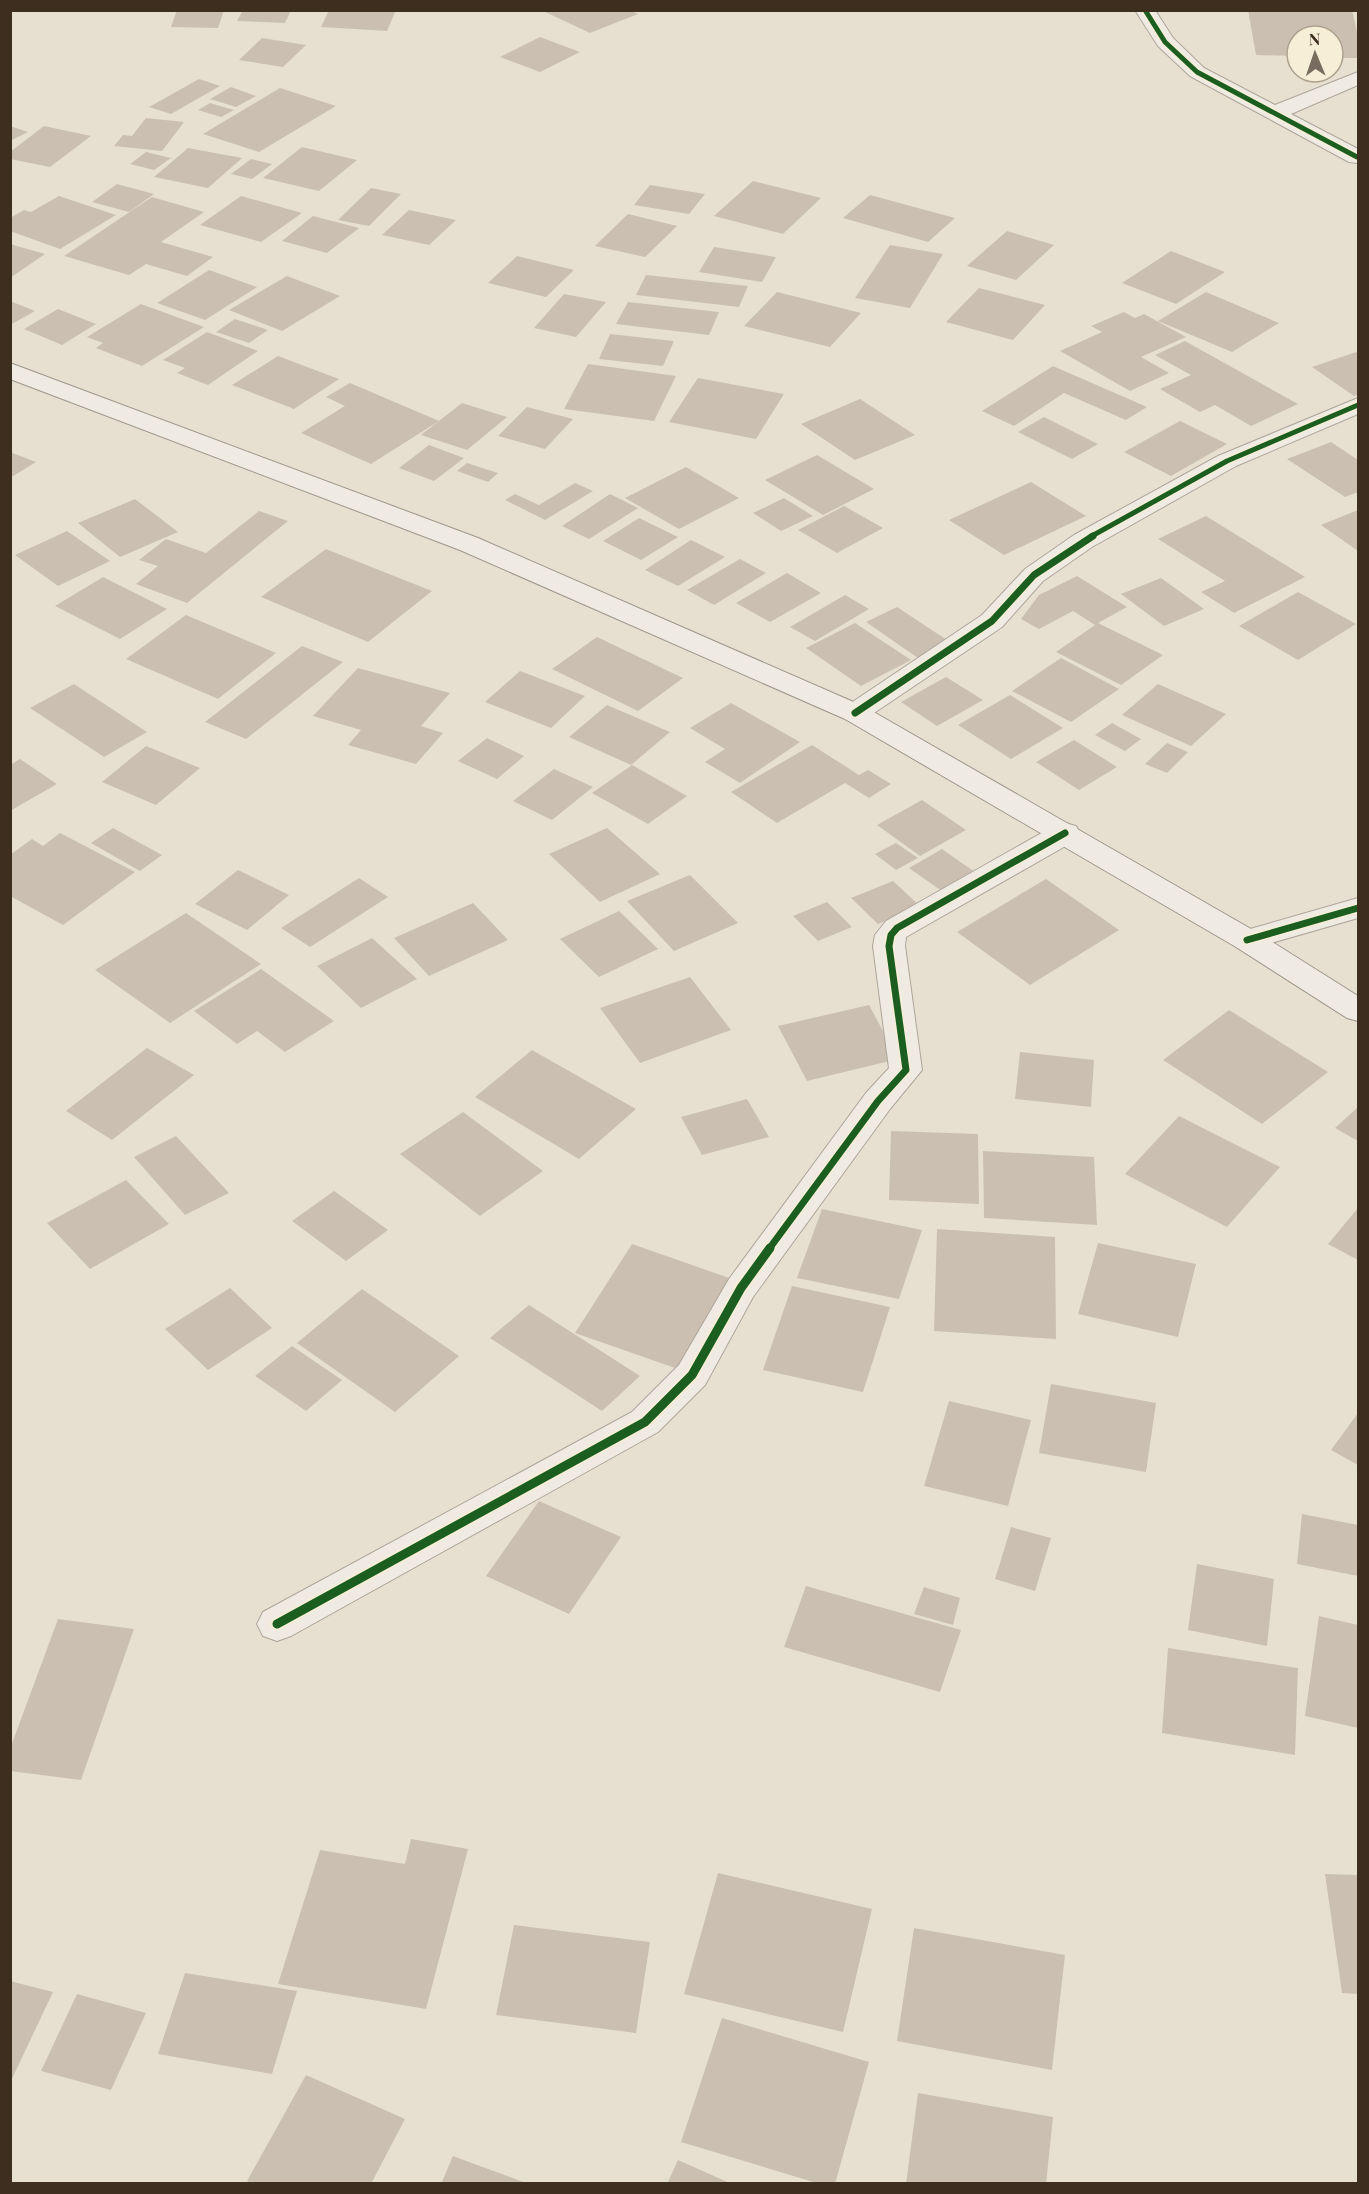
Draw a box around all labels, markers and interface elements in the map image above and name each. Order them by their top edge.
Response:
north arrow [1285,24,1345,84]
text: N [1308,28,1321,49]

